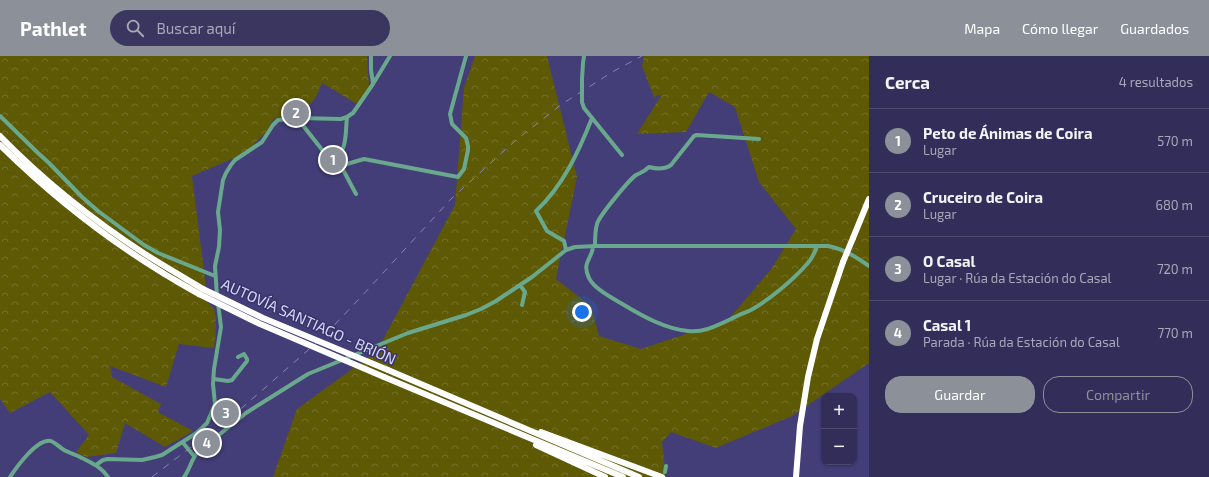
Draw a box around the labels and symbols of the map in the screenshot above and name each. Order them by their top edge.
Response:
pin: 2 [283,98,309,128]
pin: 1 [320,145,346,175]
street label: AUTOVÍA SANTIAGO - BRIÓN [219,274,399,368]
your location [572,302,592,322]
pin: 3 [213,398,239,428]
pin: 4 [194,428,220,458]

